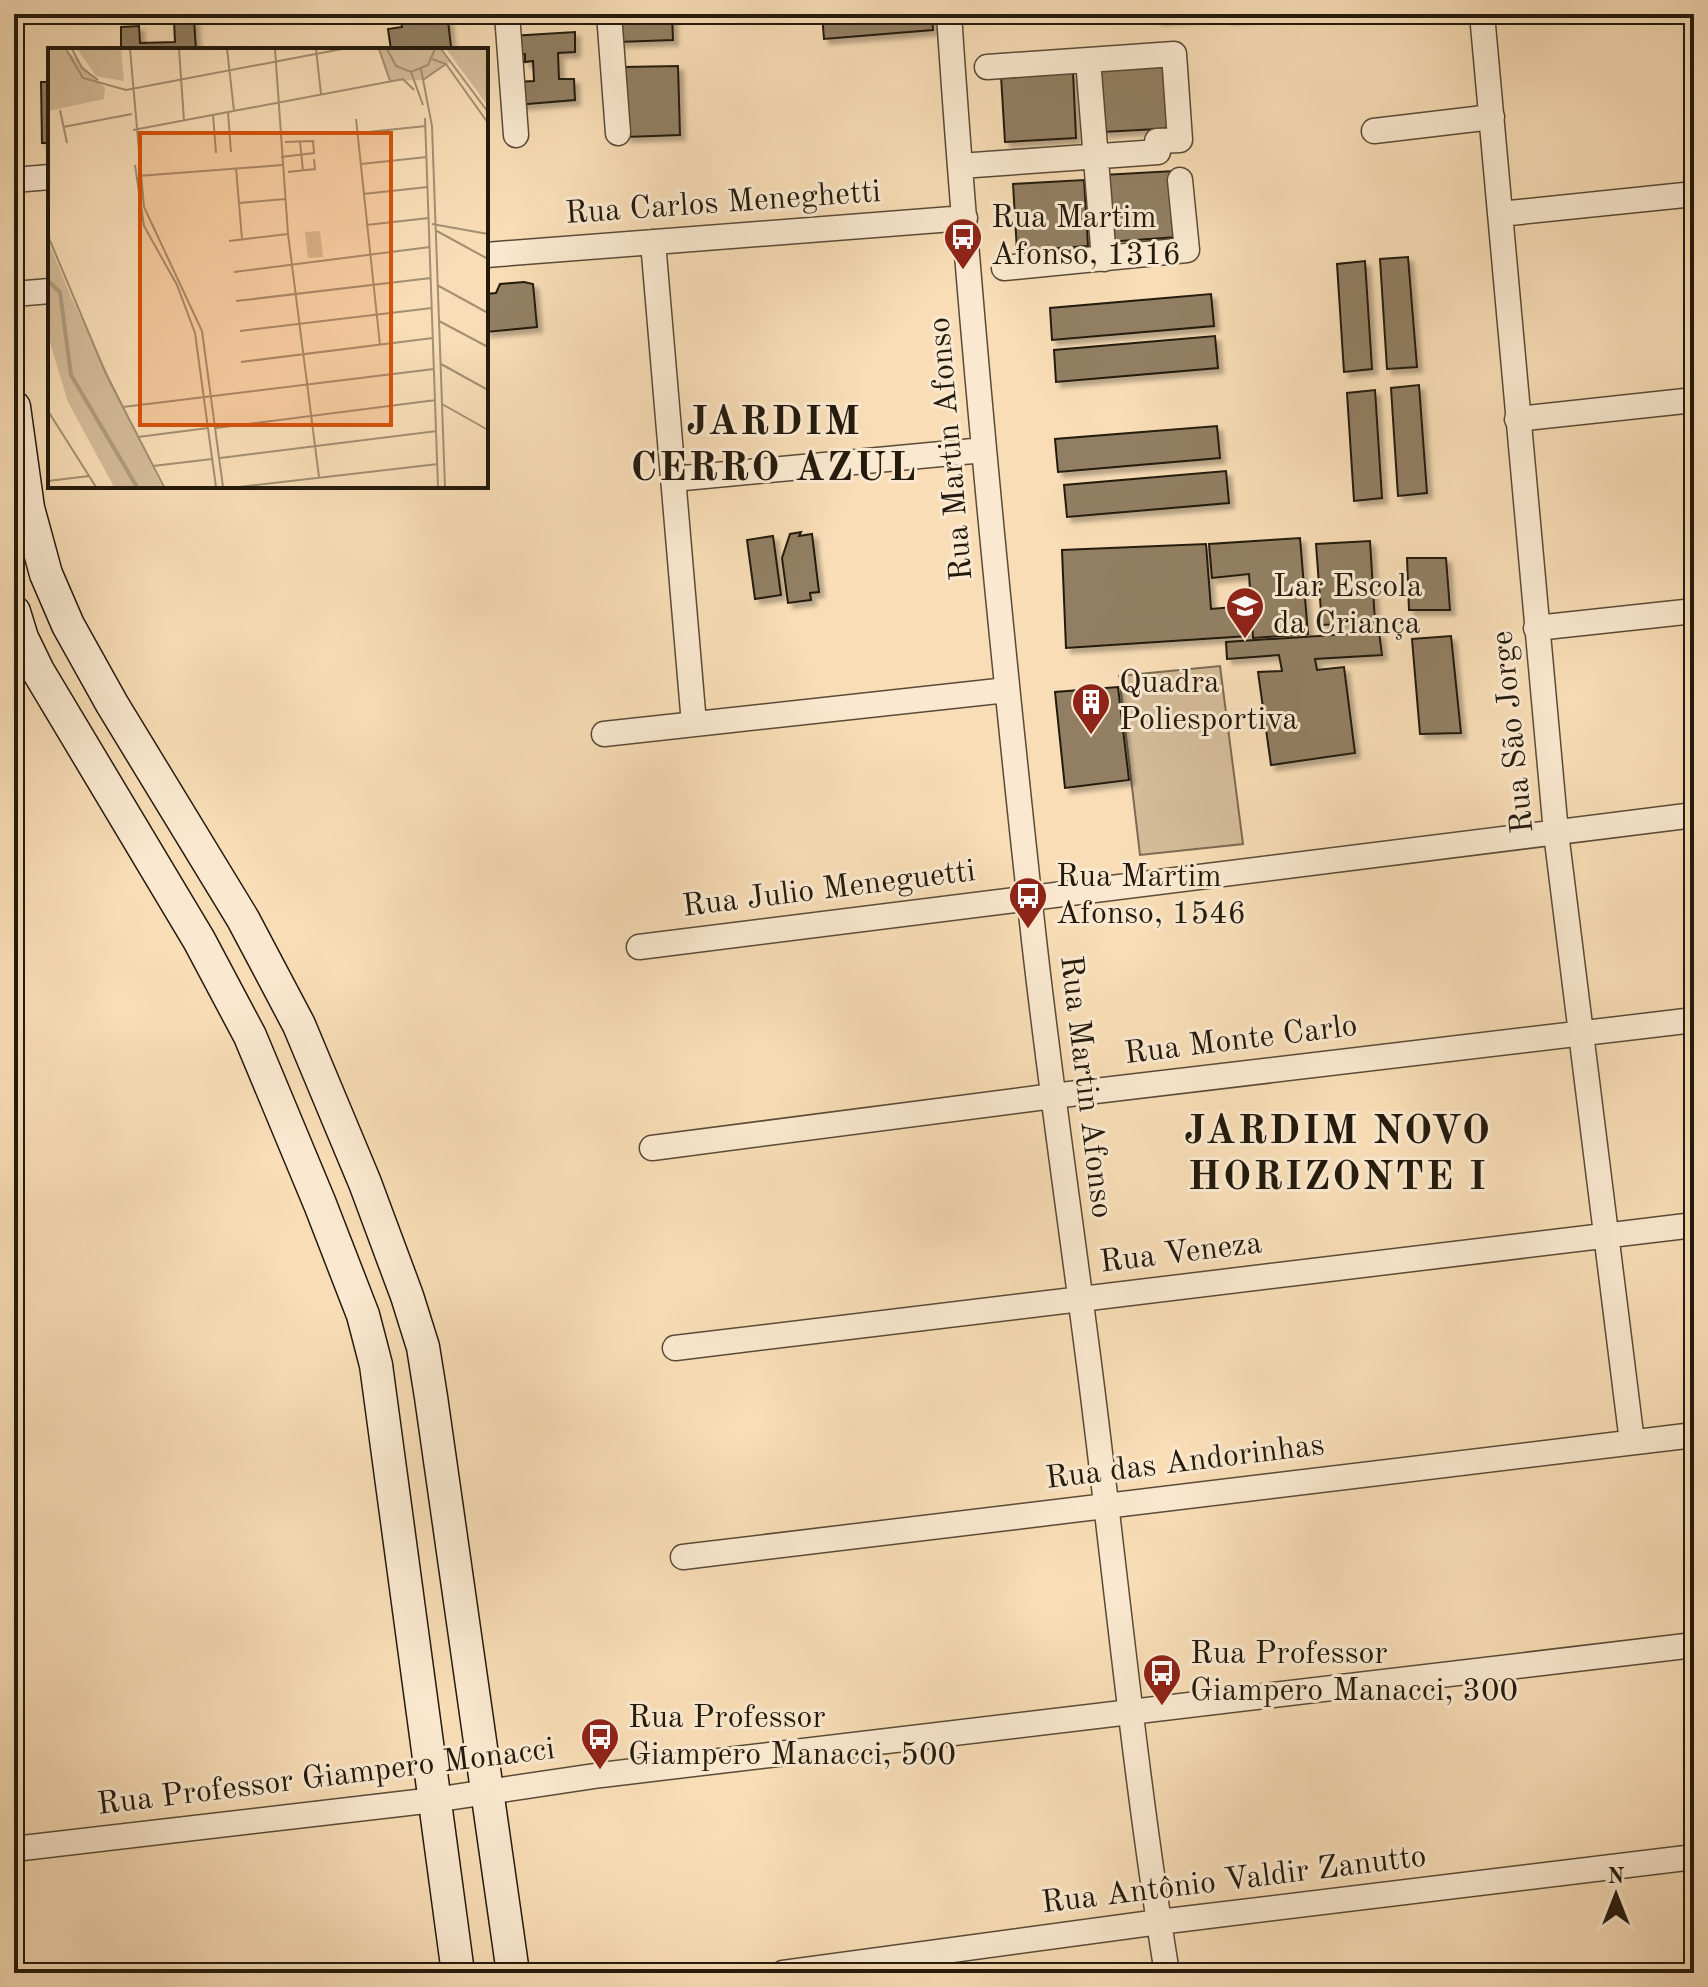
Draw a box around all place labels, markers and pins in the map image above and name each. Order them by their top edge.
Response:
place label: Rua Martim Afonso, 1316 [991,203,1181,272]
bus stop icon: Rua Martim Afonso, 1316 [942,216,984,271]
place label: Lar Escola da Criança [1273,572,1423,641]
school or university icon: Lar Escola da Criança [1224,585,1266,640]
place label: Quadra Poliesportiva [1119,668,1298,737]
building icon: Quadra Poliesportiva [1070,681,1112,736]
place label: Rua Martim Afonso, 1546 [1056,862,1246,931]
bus stop icon: Rua Martim Afonso, 1546 [1007,875,1049,930]
place label: Rua Professor Giampero Manacci, 300 [1190,1639,1518,1708]
bus stop icon: Rua Professor Giampero Manacci, 300 [1141,1652,1183,1707]
place label: Rua Professor Giampero Manacci, 500 [628,1703,956,1772]
bus stop icon: Rua Professor Giampero Manacci, 500 [579,1716,621,1771]

